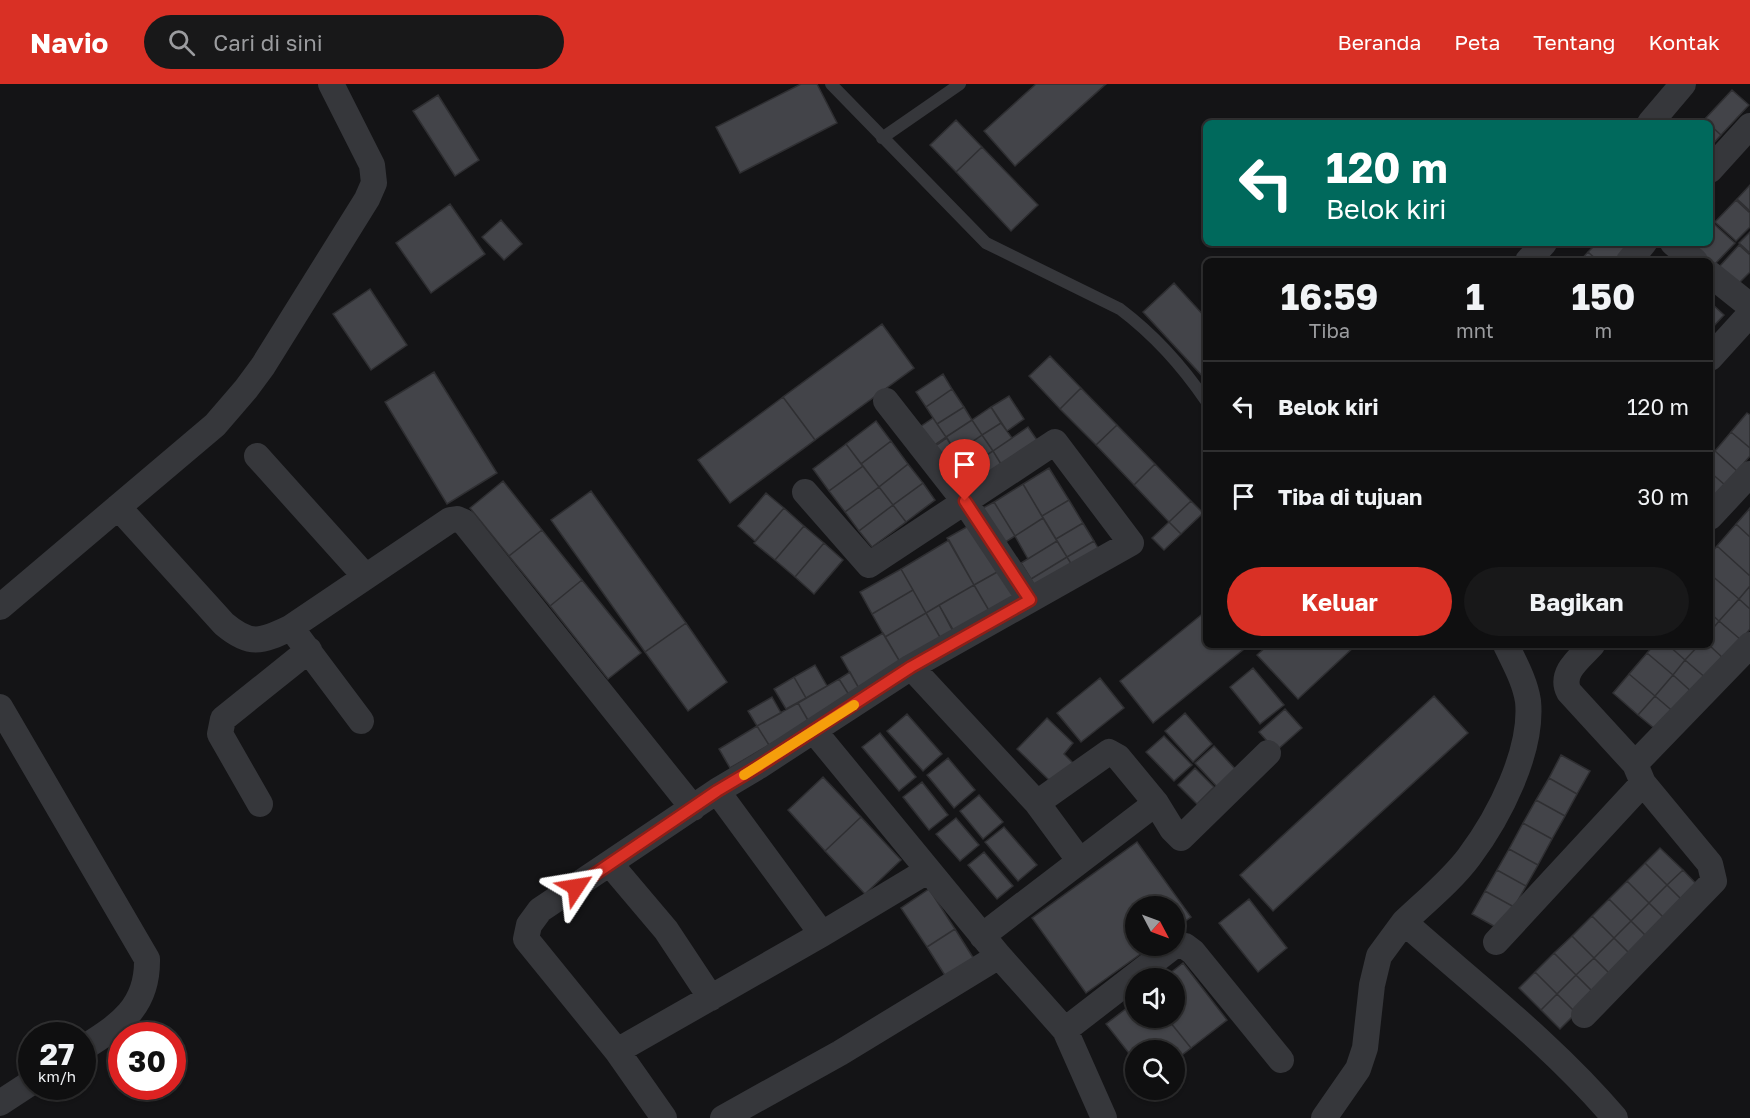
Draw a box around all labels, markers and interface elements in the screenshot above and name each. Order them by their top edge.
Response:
search box [144,15,564,69]
text: Navio [30,26,108,59]
icon: search [165,26,198,59]
text: Cari di sini [213,29,323,56]
text: Beranda [1338,29,1421,55]
text: Peta [1454,29,1500,55]
text: Tentang [1533,29,1615,55]
text: Kontak [1648,29,1720,55]
text: 120 m [1326,142,1448,192]
icon: left [1227,144,1305,222]
text: Belok kiri [1326,193,1447,225]
text: 16:59 [1281,275,1378,318]
text: 1 [1466,275,1484,318]
text: 150 [1571,275,1635,318]
text: Tiba [1309,318,1350,342]
text: mnt [1456,318,1494,342]
text: m [1595,318,1612,342]
icon: left [1227,390,1260,423]
text: Belok kiri [1278,393,1379,420]
text: 120 m [1627,393,1689,420]
pin [939,439,990,501]
icon: arrive [948,448,981,481]
icon: arrive [1227,480,1260,513]
text: Tiba di tujuan [1278,483,1422,510]
text: 30 m [1638,483,1689,510]
button: Keluar [1227,567,1452,636]
button: Bagikan [1464,567,1689,636]
position arrow [544,855,608,919]
north arrow [1125,896,1185,956]
map controls [1125,896,1185,1100]
button: sound [1125,968,1185,1028]
speed limit sign: 30 [108,1022,186,1100]
text: 27 [40,1036,74,1072]
button: search [1125,1040,1185,1100]
text: km/h [38,1067,76,1085]

